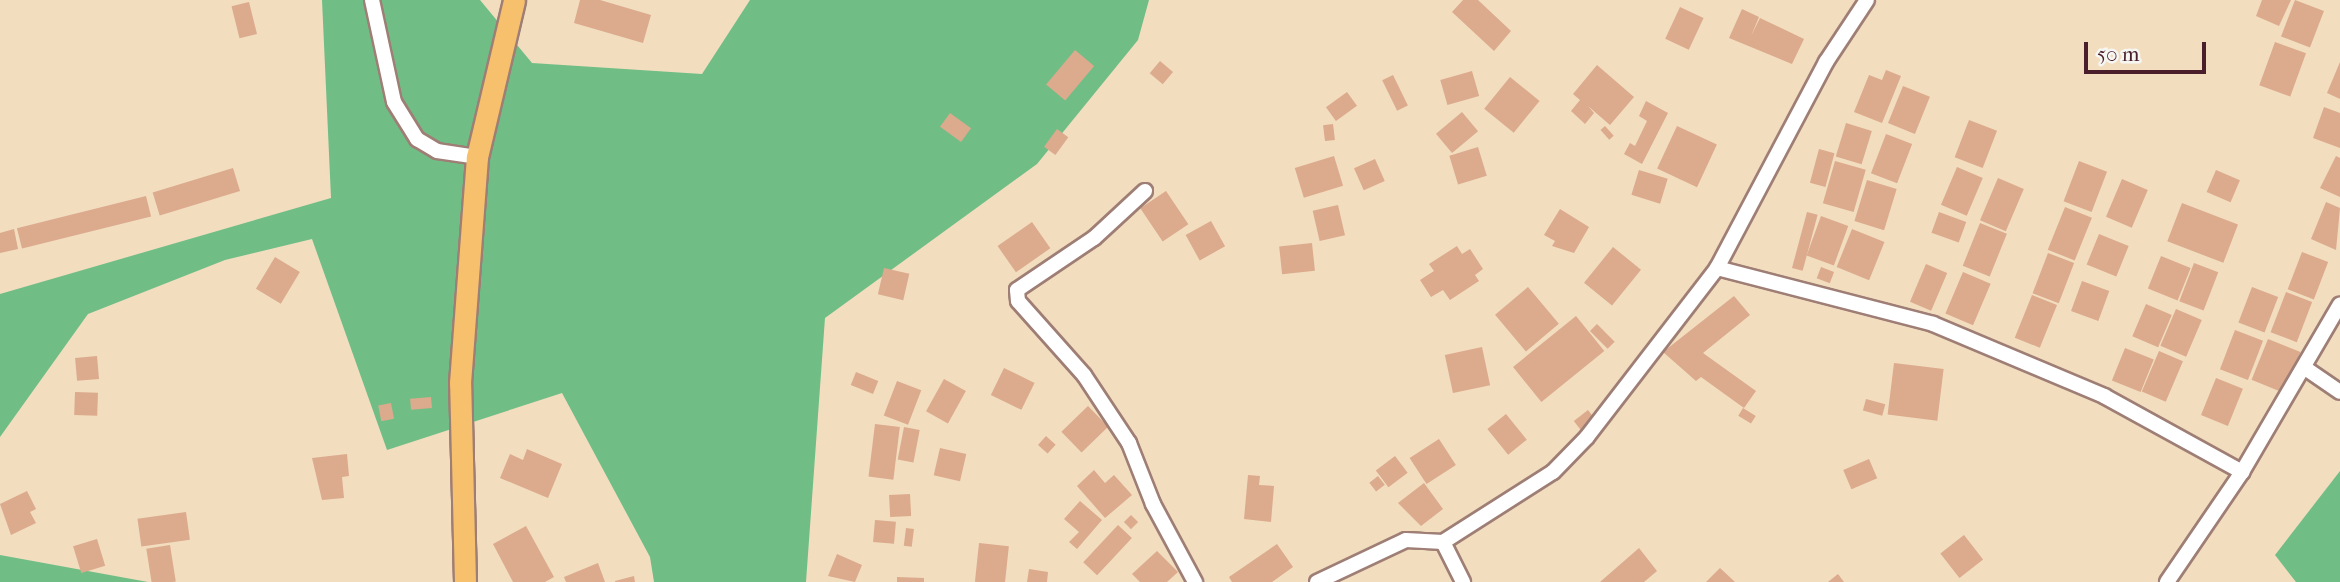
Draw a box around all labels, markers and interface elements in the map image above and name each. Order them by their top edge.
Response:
scale bar [2088,28,2210,72]
text: 50 m [2097,42,2140,66]

